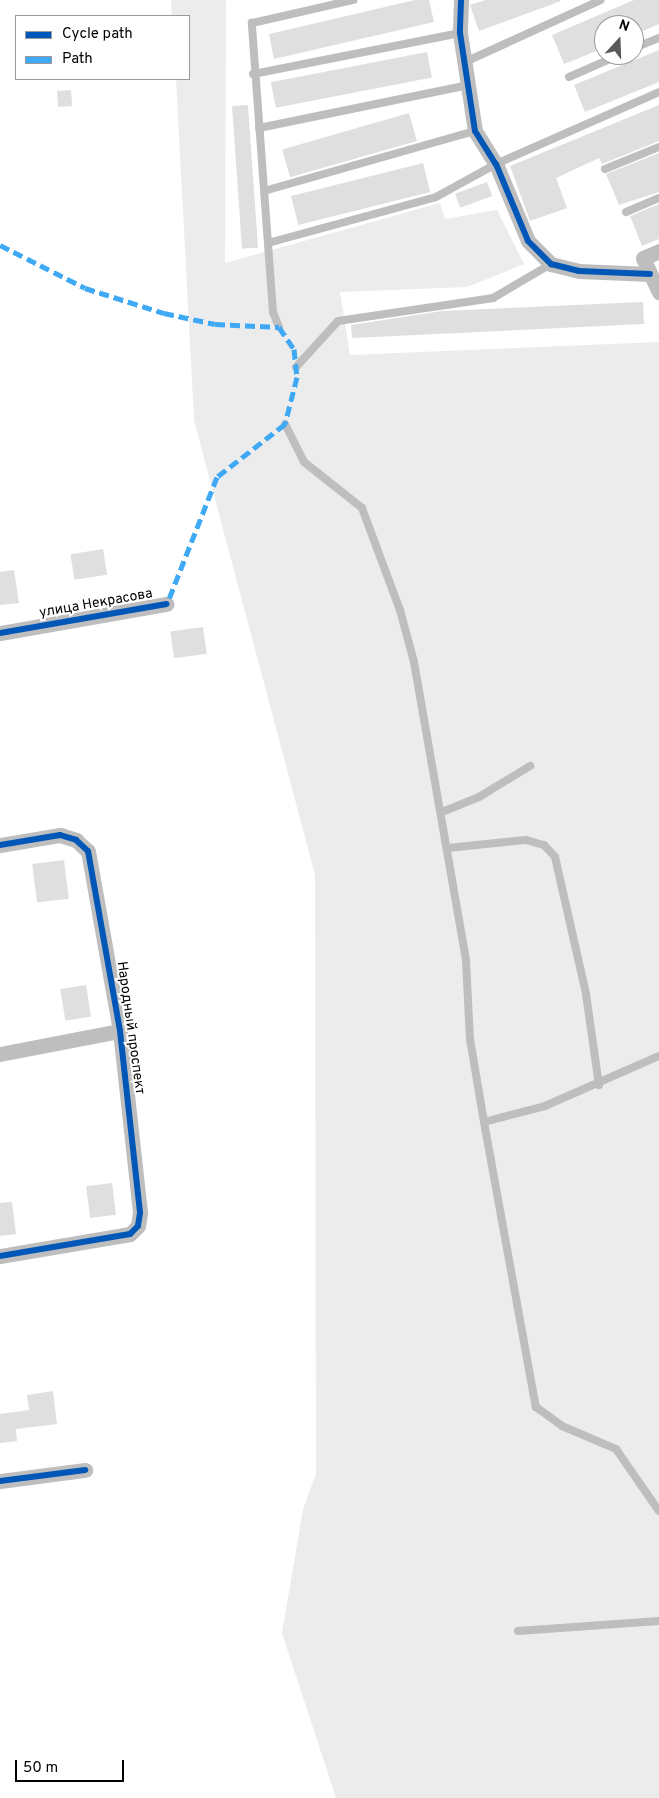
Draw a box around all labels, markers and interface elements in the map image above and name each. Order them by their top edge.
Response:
legend [15,15,190,80]
north arrow [594,15,644,65]
text: N [616,17,632,36]
text: Cycle path [62,25,133,44]
text: Path [62,50,93,69]
street label: улица Некрасова [38,586,154,622]
street label: Народный проспект [112,960,148,1096]
scale bar [18,1750,126,1782]
text: 50 m [23,1759,58,1778]

